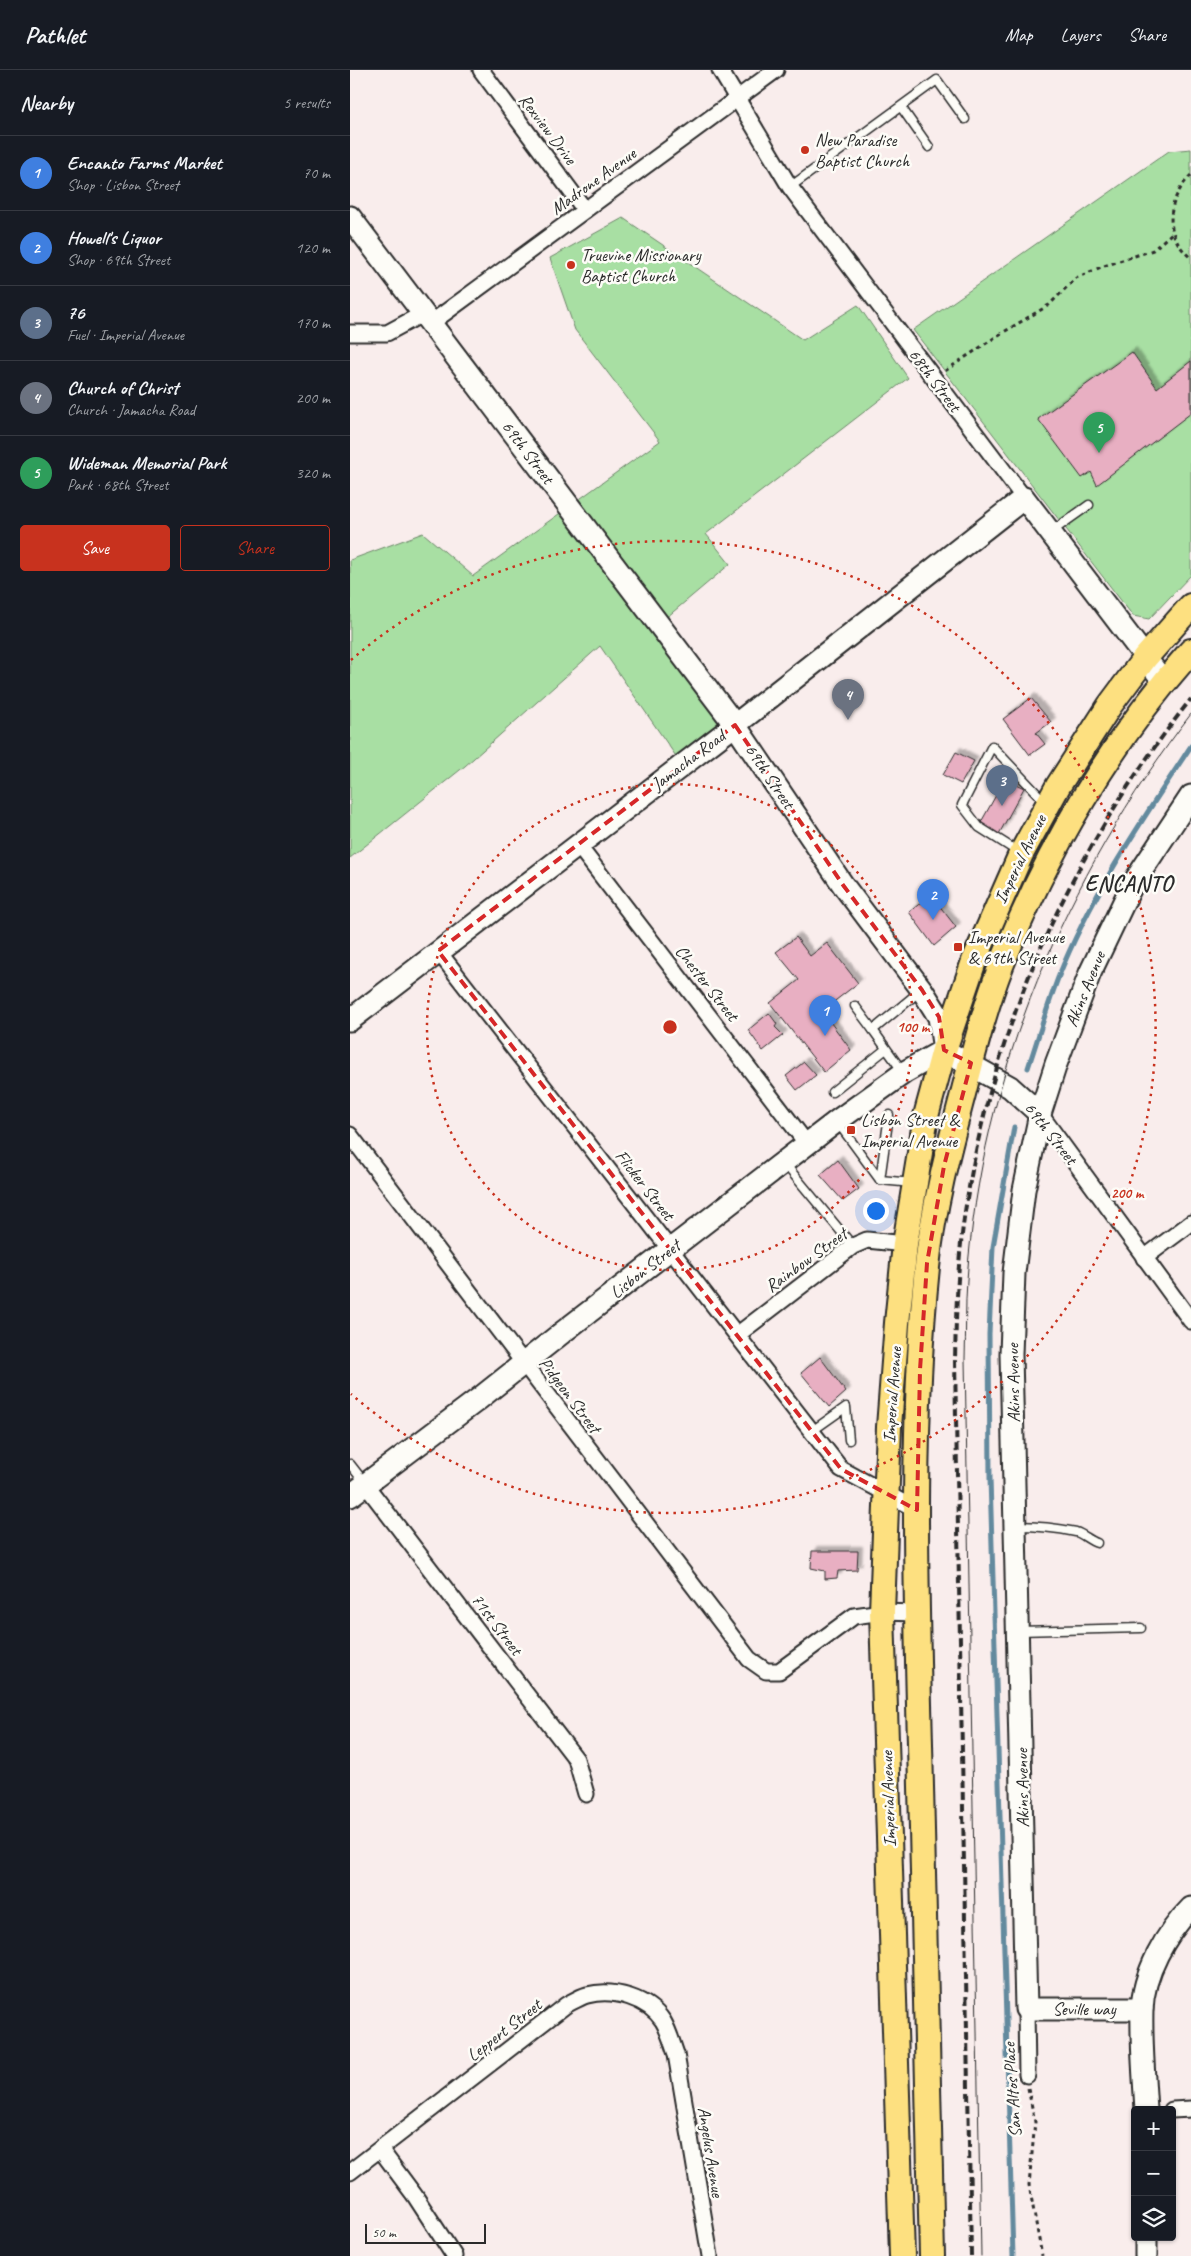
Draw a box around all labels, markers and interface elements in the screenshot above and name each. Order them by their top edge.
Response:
text: Pathlet [25,20,85,50]
text: Map [1005,24,1033,46]
text: Layers [1061,24,1100,46]
text: Share [1128,24,1166,46]
street label: Rexview Drive [514,89,582,170]
text: Nearby [20,90,73,116]
text: 5 results [283,93,330,113]
place label: New Paradise Baptist Church [815,129,910,172]
street label: Madrone Avenue [546,142,641,219]
marker: New Paradise Baptist Church [799,144,811,156]
text: Encanto Farms Market [67,151,222,175]
text: 1 [32,163,40,183]
text: 70 m [303,163,330,183]
text: Shop · Lisbon Street [67,175,179,195]
text: Howell's Liquor [67,226,161,250]
text: 2 [32,238,40,258]
text: 120 m [296,238,330,258]
place label: Truevine Missionary Baptist Church [581,244,703,287]
text: Shop · 69th Street [67,250,170,270]
marker: Truevine Missionary Baptist Church [565,259,577,271]
text: 76 [67,301,84,325]
text: 3 [32,313,40,333]
text: 170 m [296,313,330,333]
text: Fuel · Imperial Avenue [67,325,184,345]
street label: 68th Street [904,344,967,418]
text: Church of Christ [67,376,178,400]
text: 4 [32,388,40,408]
text: 200 m [296,388,330,408]
text: Church · Jamacha Road [67,400,195,420]
pin: 5 [1083,412,1115,453]
street label: 69th Street [497,416,560,490]
text: Wideman Memorial Park [67,451,226,475]
text: 5 [33,463,39,483]
text: 320 m [296,463,330,483]
text: Park · 68th Street [67,475,168,495]
button: Save [20,525,170,571]
button: Share [180,525,330,571]
pin: 4 [832,679,864,720]
street label: Jamacha Road [646,723,732,796]
street label: 69th Street [740,739,801,814]
pin: 3 [986,765,1018,806]
street label: Imperial Avenue [989,810,1051,907]
district label: ENCANTO [1085,870,1175,898]
pin: 2 [917,879,949,920]
place label: Imperial Avenue & 69th Street [968,926,1065,969]
street label: Chester Street [671,941,745,1027]
marker: Imperial Avenue & 69th Street [952,941,964,953]
street label: Akins Avenue [1060,947,1110,1030]
pin: 1 [809,995,841,1036]
centre of rings [661,1018,679,1036]
text: 100 m [897,1018,931,1037]
street label: 69th Street [1020,1097,1084,1170]
place label: Lisbon Street & Imperial Avenue [861,1109,961,1152]
marker: Lisbon Street & Imperial Avenue [845,1124,857,1136]
street label: Flicker Street [611,1145,681,1226]
text: 200 m [1111,1184,1145,1203]
your location [863,1198,889,1224]
street label: Rainbow Street [761,1221,854,1297]
street label: Lisbon Street [605,1233,687,1303]
street label: Akins Avenue [1001,1342,1025,1423]
street label: Imperial Avenue [878,1345,906,1444]
street label: Pidgeon Street [534,1353,607,1440]
street label: 71st Street [467,1589,529,1661]
street label: Akins Avenue [1010,1747,1034,1828]
street label: Imperial Avenue [875,1749,901,1847]
street label: Leppert Street [462,1993,547,2066]
street label: Seville way [1052,1998,1117,2020]
street label: San Altos Place [998,2041,1026,2138]
street label: Angelus Avenue [693,2105,729,2200]
map controls [1131,2106,1176,2241]
button: + [1131,2106,1176,2151]
button: − [1131,2151,1176,2196]
button: layers [1131,2196,1176,2241]
scale bar [365,2221,486,2244]
text: 50 m [372,2224,396,2241]

